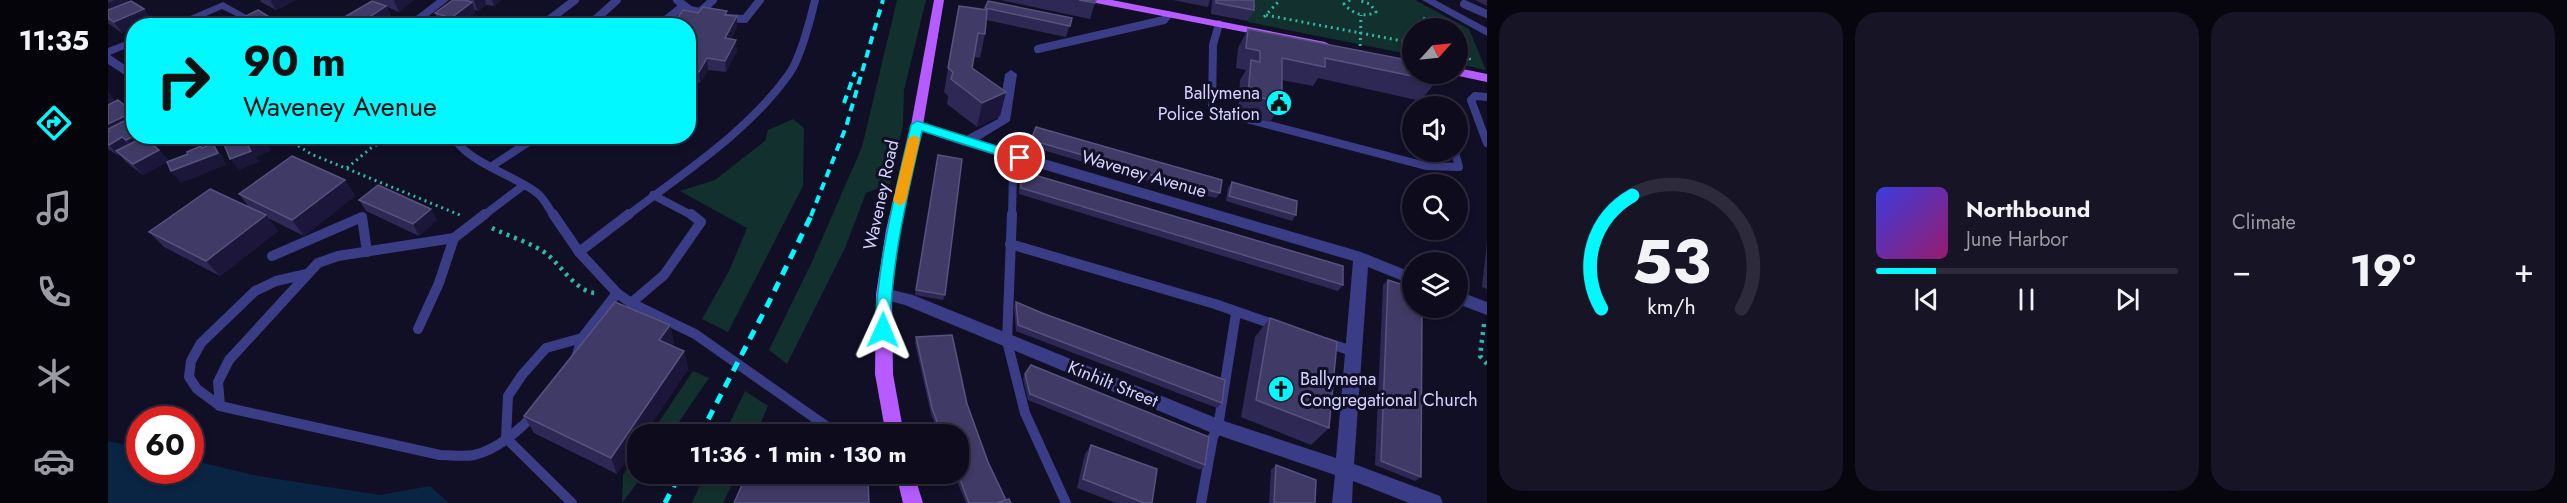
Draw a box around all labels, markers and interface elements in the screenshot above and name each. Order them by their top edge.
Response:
north arrow [1402,18,1468,84]
map controls [1402,18,1468,318]
text: 11:35 [19,21,89,60]
text: 90 m [243,31,346,92]
icon: right [144,42,222,120]
place label: Ballymena Police Station [1158,80,1260,127]
text: Waveney Avenue [243,87,437,126]
public building icon: Ballymena Police Station [1264,88,1294,118]
button: sound [1402,96,1468,162]
icon: directions [33,102,75,144]
pin [994,132,1045,183]
street label: Waveney Road [857,137,905,253]
icon: arrive [1003,141,1036,174]
street label: Waveney Avenue [1078,144,1210,204]
button: search [1402,174,1468,240]
icon: music [33,187,75,229]
text: Northbound [1966,193,2090,225]
text: Climate [2232,208,2296,237]
text: 53 [1631,216,1710,306]
text: June Harbor [1966,225,2068,254]
text: 19° [2349,238,2416,303]
text: − [2232,247,2251,294]
text: + [2514,247,2534,294]
button: layers [1402,252,1468,318]
icon: phone [33,271,75,313]
icon: previous [1910,283,1943,316]
icon: pause [2010,283,2043,316]
icon: next [2111,283,2144,316]
text: km/h [1647,291,1695,322]
position arrow [851,298,915,362]
street label: Kinhilt Street [1064,354,1163,414]
icon: climate [33,355,75,397]
place label: Ballymena Congregational Church [1300,366,1478,413]
church icon: Ballymena Congregational Church [1266,374,1296,404]
speed limit sign: 60 [126,406,204,484]
text: 11:36 · 1 min · 130 m [689,438,907,470]
icon: car [33,440,75,482]

